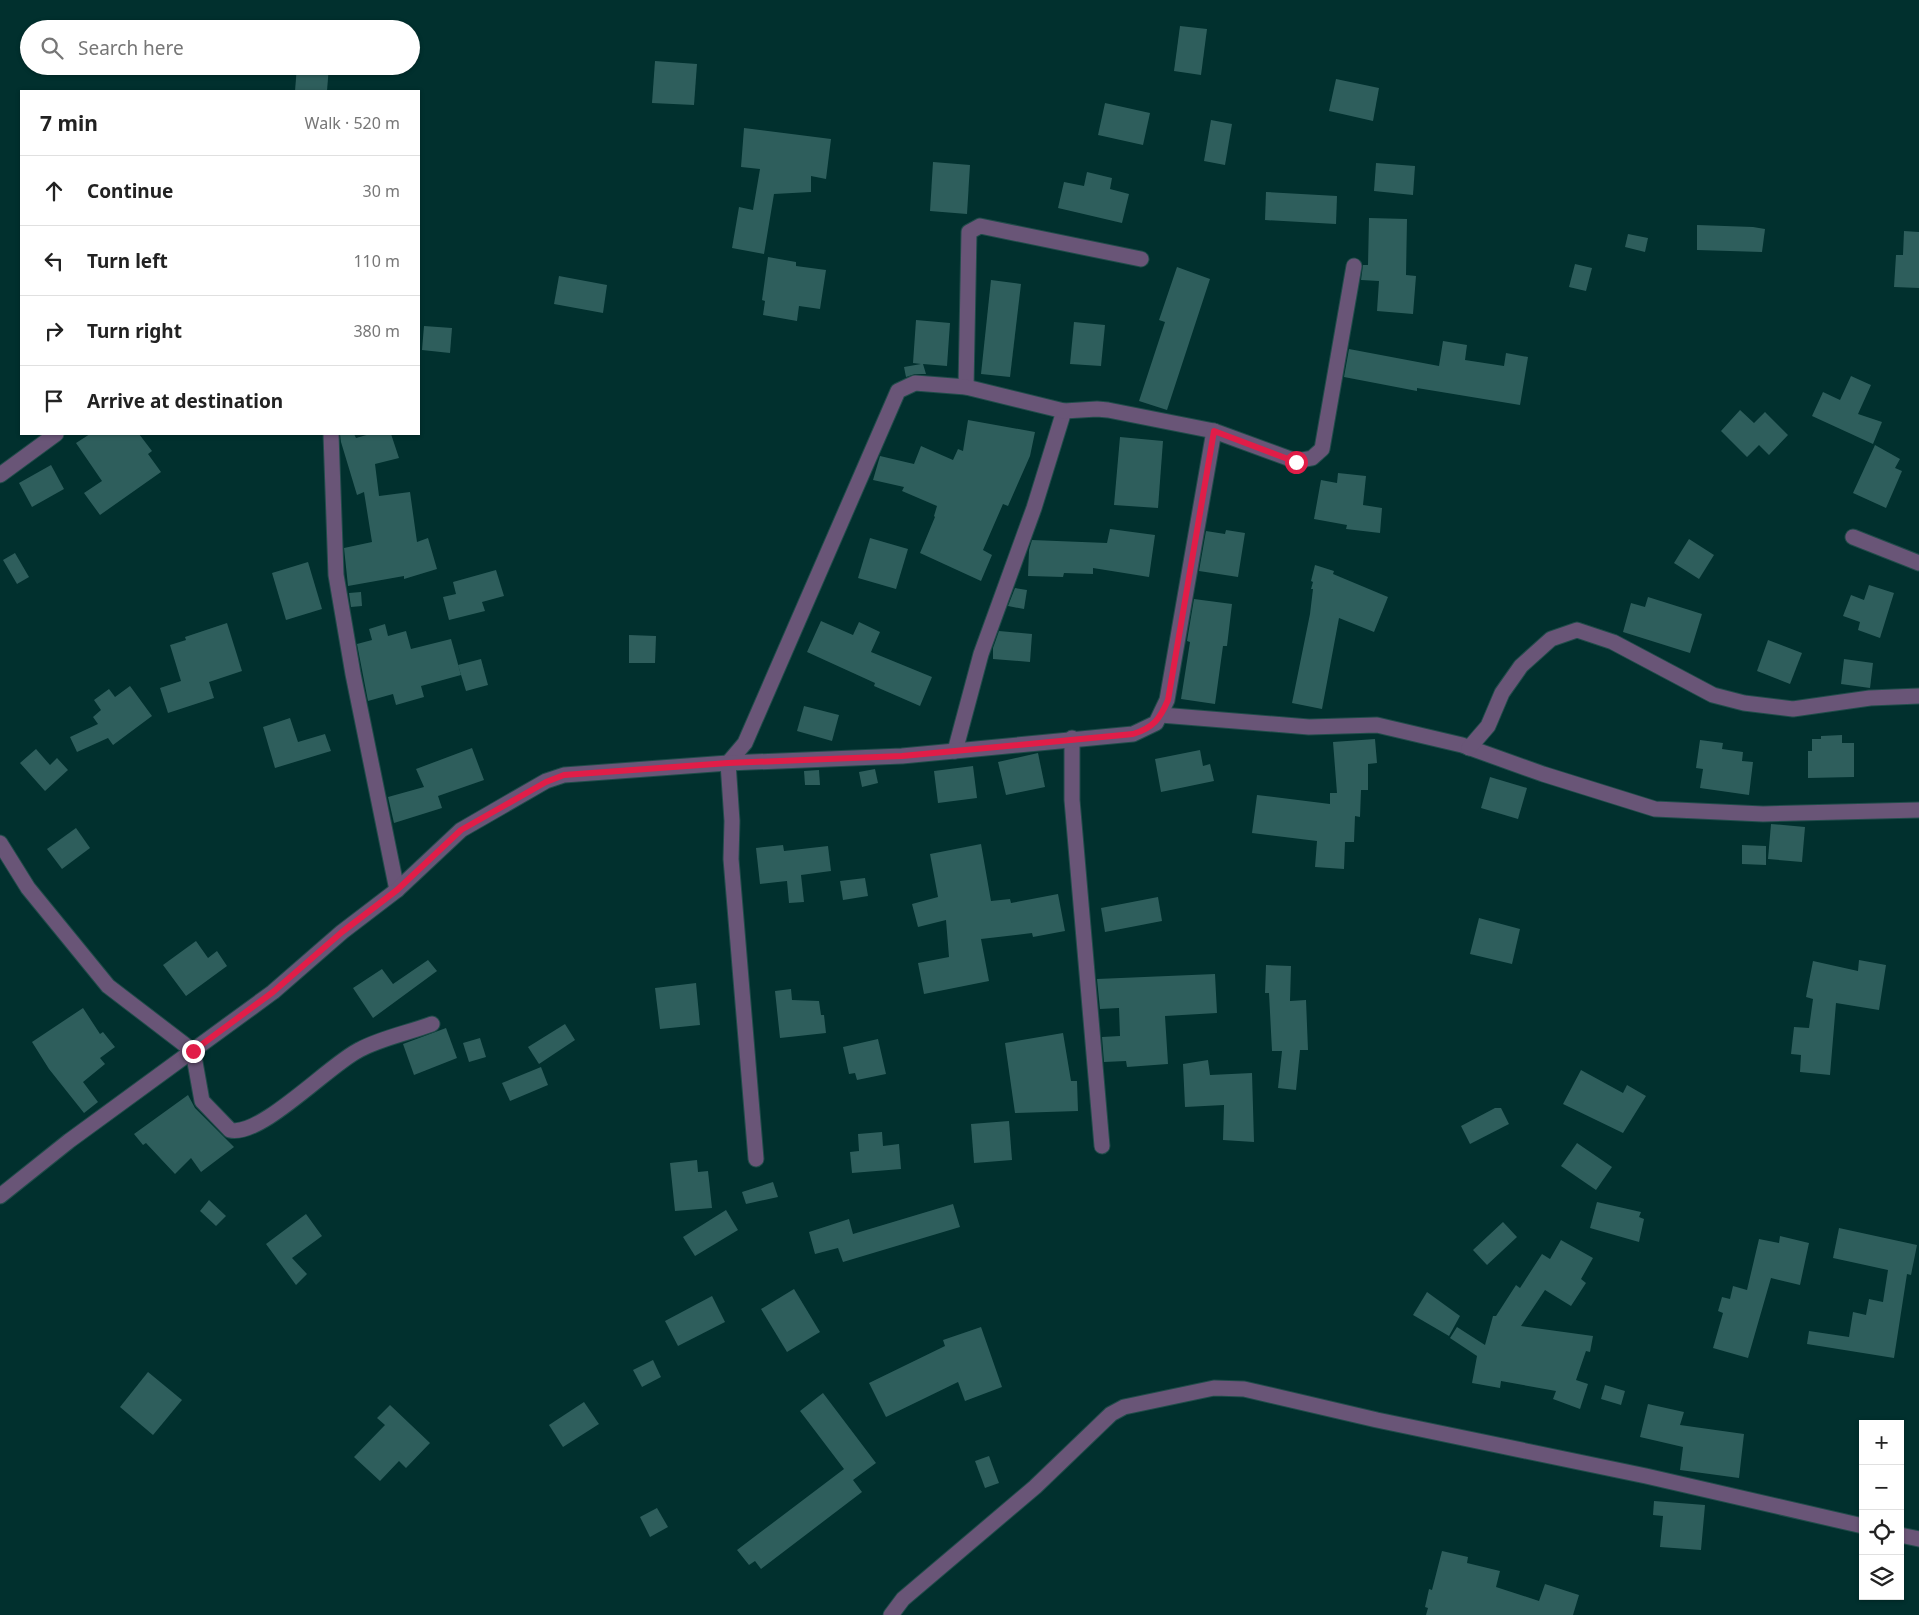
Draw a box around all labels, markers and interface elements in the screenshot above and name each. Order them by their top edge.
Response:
search box [20,20,420,75]
icon: search [38,34,66,62]
text: Search here [78,35,184,61]
text: 7 min [40,109,98,137]
text: Walk · 520 m [305,112,400,134]
icon: ahead [40,177,68,205]
text: Continue [87,178,173,204]
text: 30 m [363,180,400,202]
icon: left [40,247,68,275]
text: Turn left [87,248,168,274]
text: 110 m [353,250,400,272]
icon: right [40,317,68,345]
text: Turn right [87,318,182,344]
text: 380 m [353,320,400,342]
icon: arrive [40,387,68,415]
text: Arrive at destination [87,388,283,414]
route start [1285,451,1308,474]
route end [182,1040,205,1063]
map controls [1859,1420,1904,1600]
button: + [1859,1420,1904,1465]
button: − [1859,1465,1904,1510]
button: locate [1859,1510,1904,1555]
button: layers [1859,1555,1904,1600]

